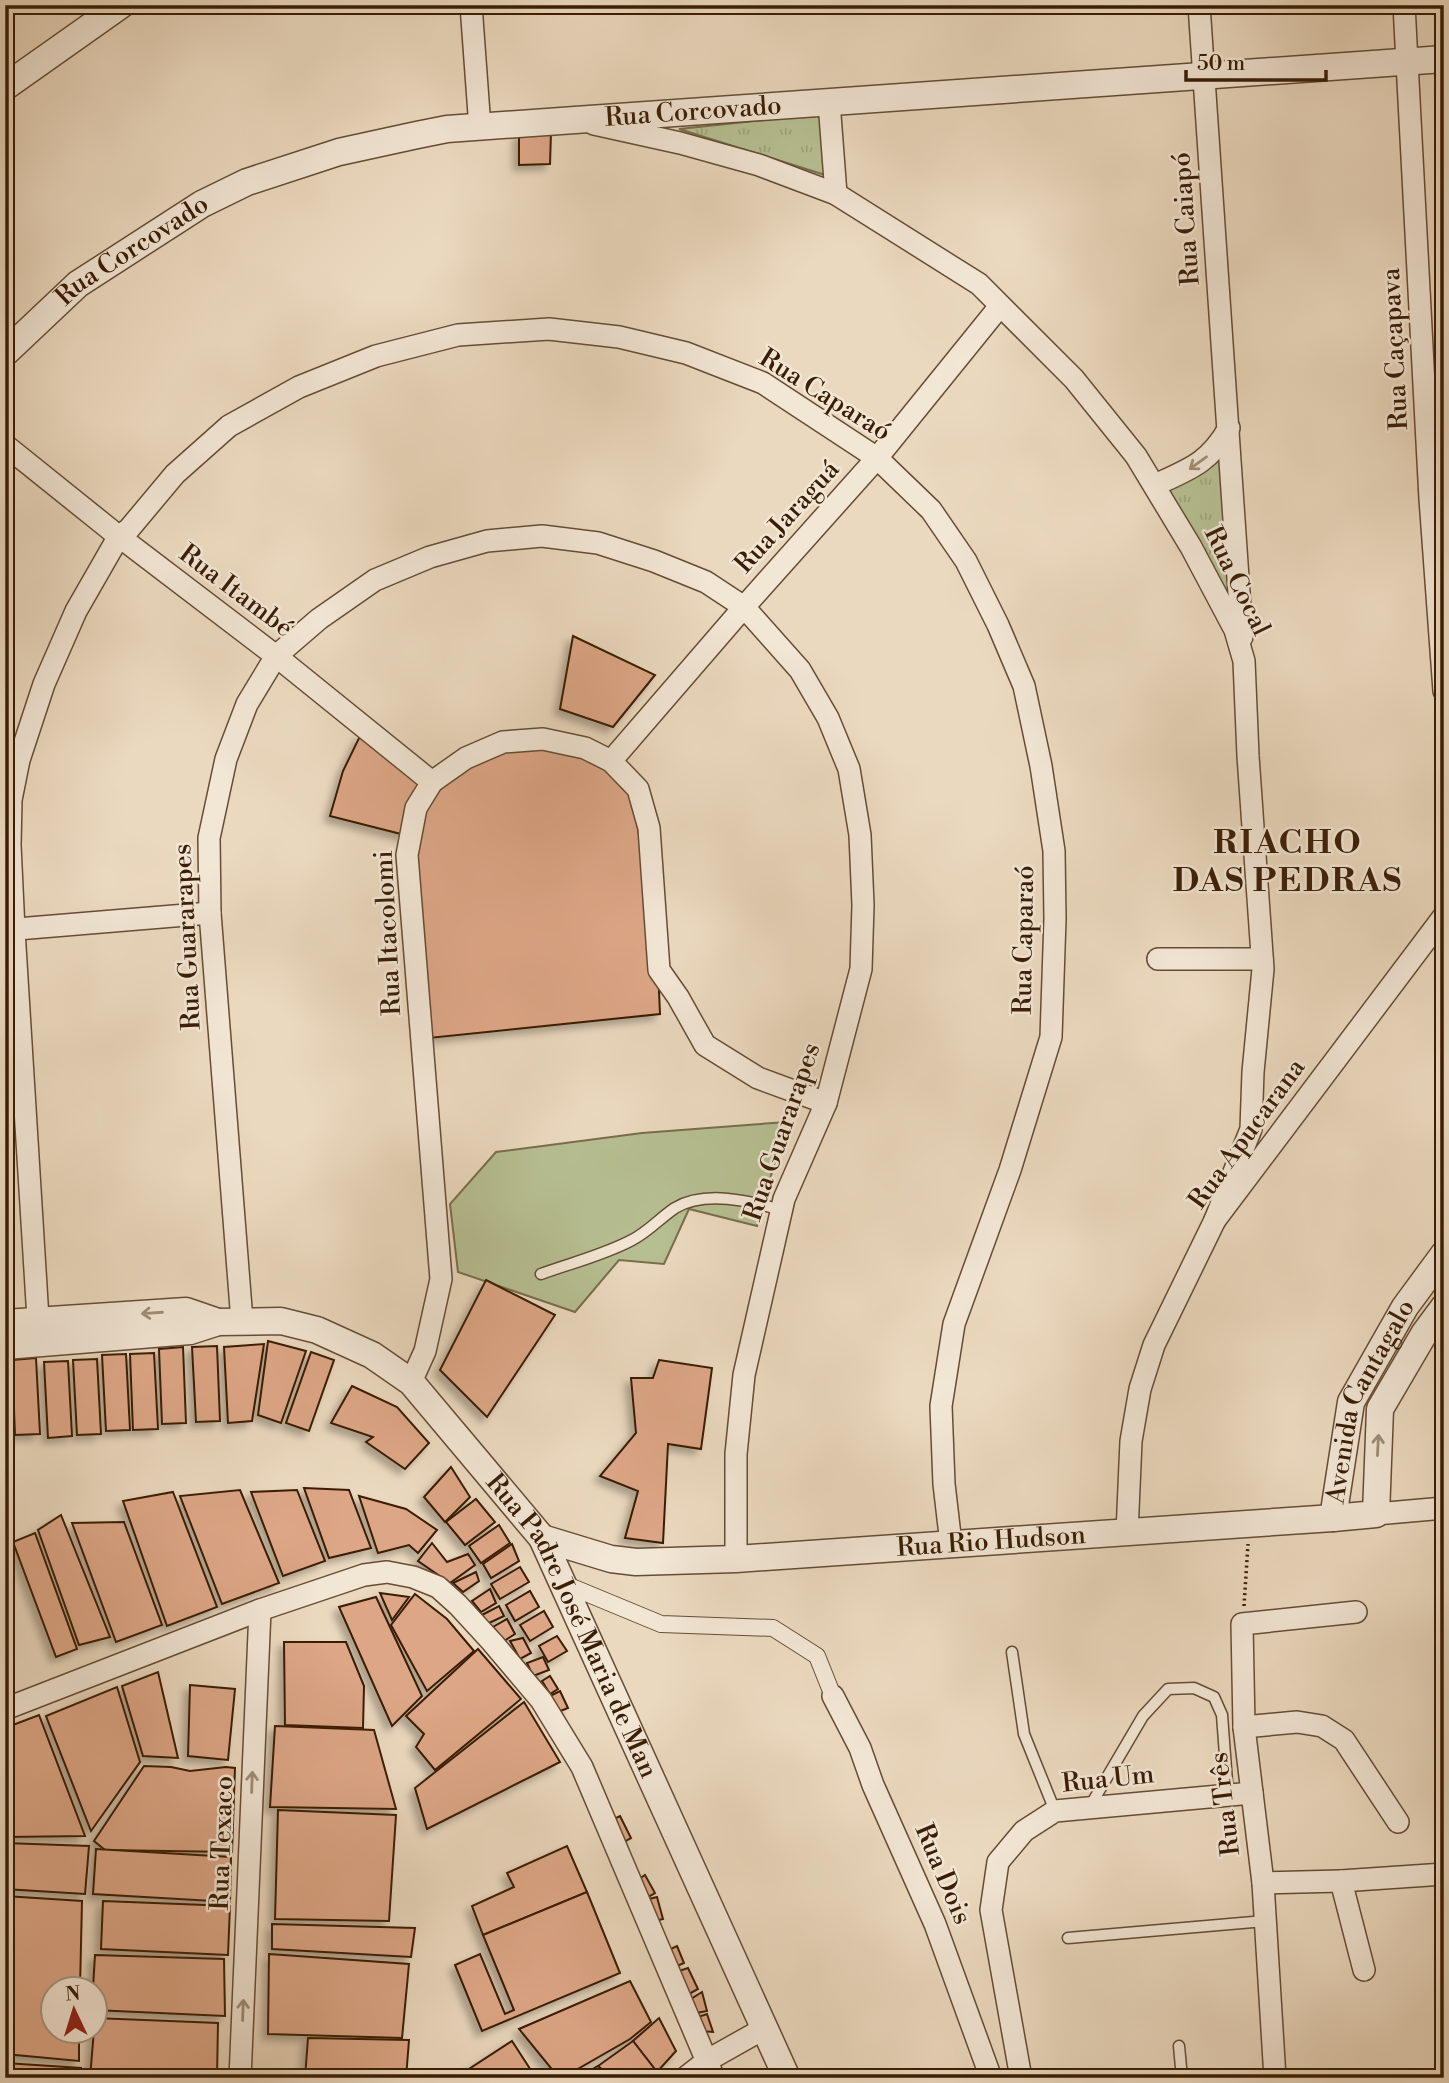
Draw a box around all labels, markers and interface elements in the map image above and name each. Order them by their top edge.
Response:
scale bar [1186,38,1326,82]
text: 50 m [1197,51,1245,77]
street label: Rua Corcovado [603,90,783,134]
street label: Rua Caiapó [1165,151,1207,287]
street label: Rua Corcovado [49,188,215,313]
street label: Rua Caçapava [1375,266,1415,431]
street label: Rua Caparaó [753,342,897,448]
street label: Rua Jaraguá [728,453,847,580]
one-way arrow [1188,455,1207,470]
street label: Rua Cocal [1197,521,1277,641]
street label: Rua Itambé [173,538,299,644]
district label: RIACHO DAS PEDRAS [1173,823,1403,902]
street label: Rua Guararapes [166,843,208,1031]
street label: Rua Itacolomi [368,850,408,1016]
street label: Rua Caparaó [1007,865,1041,1015]
street label: Rua Guararapes [737,1039,827,1225]
street label: Rua Apucarana [1182,1052,1313,1215]
street label: Avenida Cantagalo [1319,1294,1422,1507]
one-way arrow [141,1307,164,1320]
one-way arrow [1372,1435,1385,1457]
street label: Rua Padre José Maria de Man [479,1467,665,1783]
street label: Rua Rio Hudson [895,1519,1087,1564]
street label: Rua Três [1203,1750,1247,1858]
street label: Rua Um [1060,1758,1156,1800]
one-way arrow [246,1771,259,1794]
street label: Rua Texaco [204,1775,240,1911]
street label: Rua Dois [908,1819,978,1929]
north arrow [38,1974,108,2044]
text: N [65,1982,81,2007]
one-way arrow [236,1998,249,2021]

